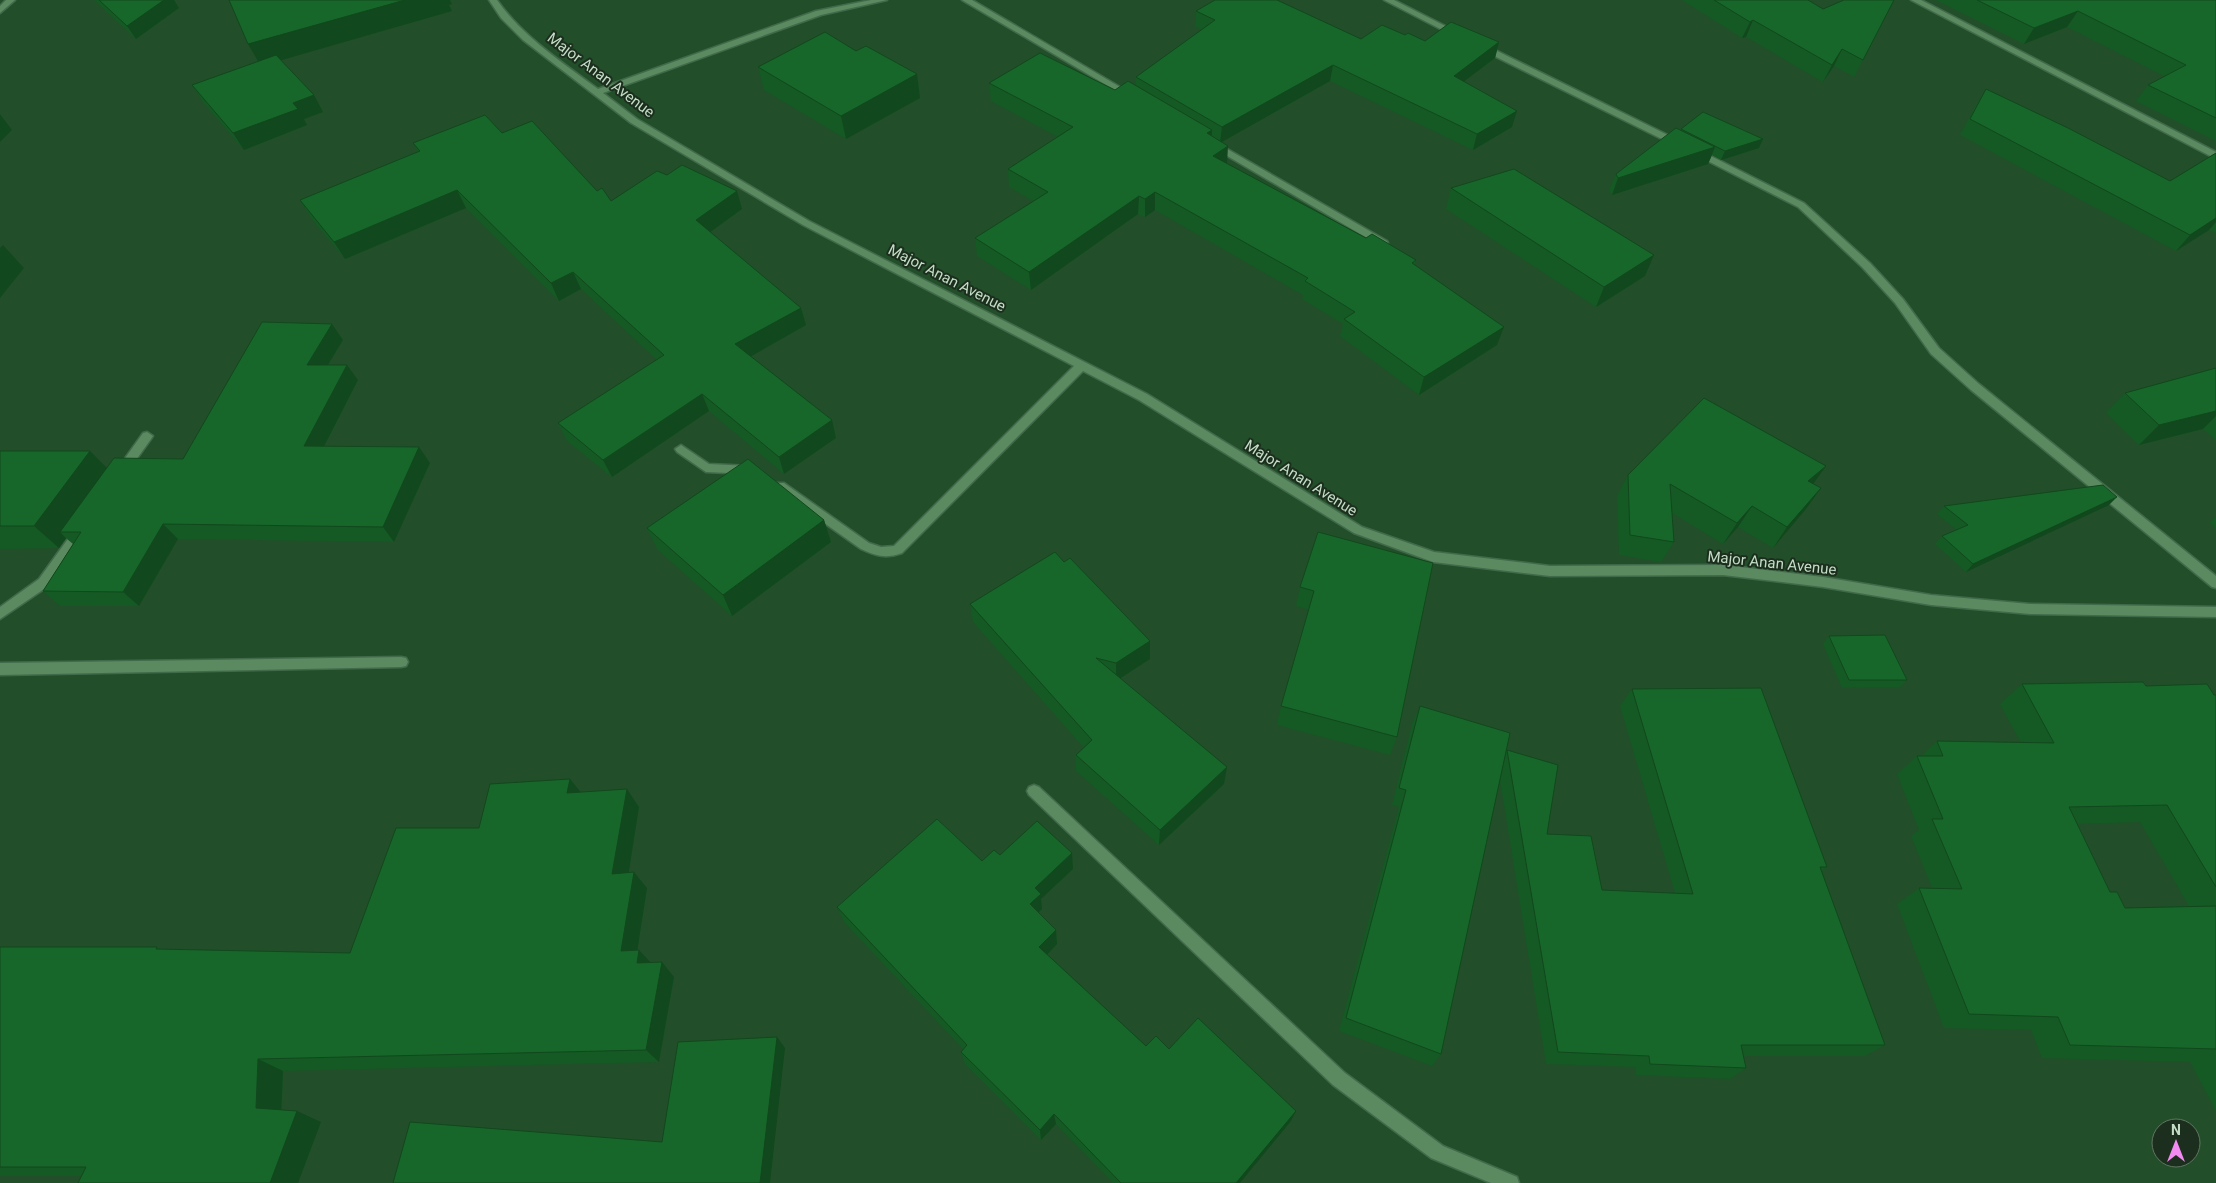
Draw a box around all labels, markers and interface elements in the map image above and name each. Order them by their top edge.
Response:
street label: Major Anan Avenue [544,29,658,121]
street label: Major Anan Avenue [885,241,1009,315]
street label: Major Anan Avenue [1241,436,1361,520]
street label: Major Anan Avenue [1707,547,1837,579]
north arrow [2151,1118,2201,1168]
text: N [2171,1122,2181,1138]

